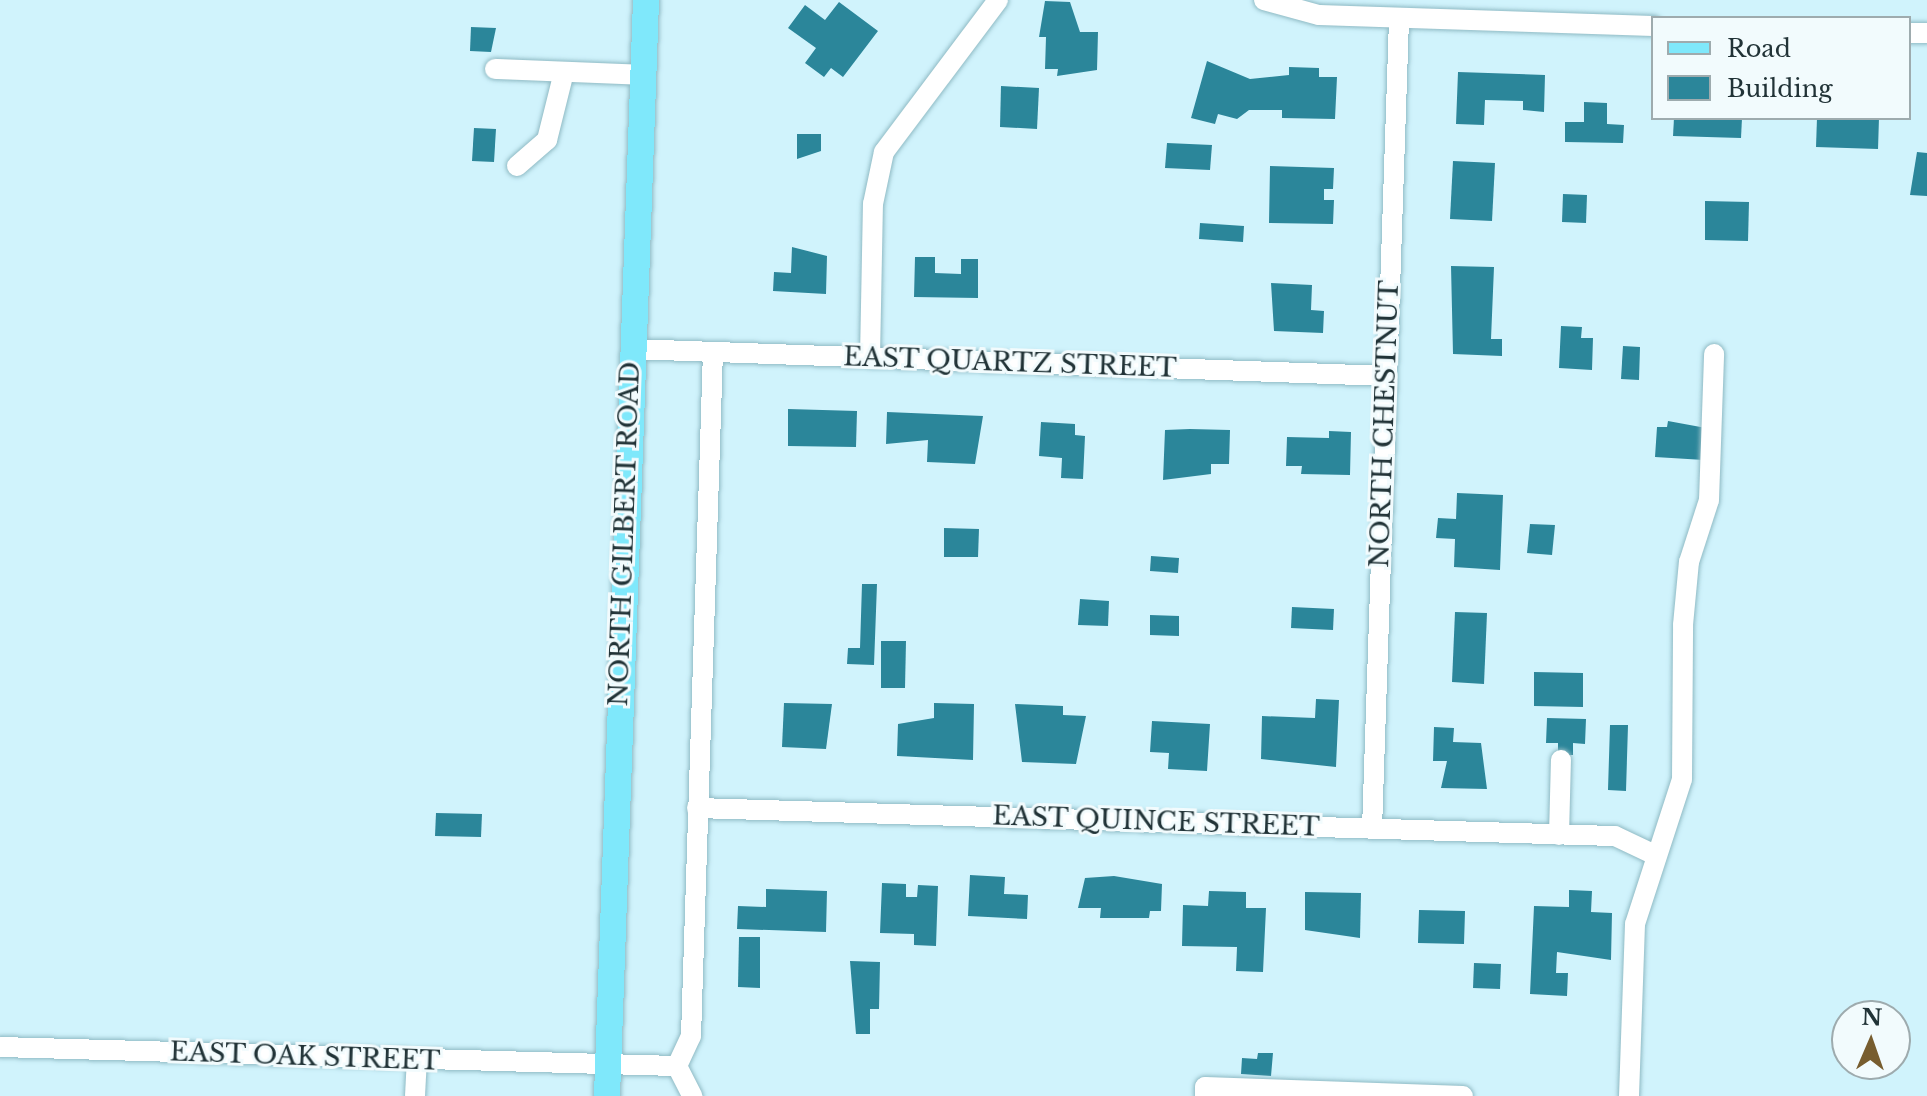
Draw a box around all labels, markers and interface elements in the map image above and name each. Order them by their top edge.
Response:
legend [1651,16,1911,120]
text: Road [1727,34,1791,63]
text: Building [1727,74,1833,103]
street label: NORTH CHESTNUT [1364,280,1406,568]
street label: EAST QUARTZ STREET [842,342,1178,384]
street label: NORTH GILBERT ROAD [603,361,647,707]
street label: EAST QUINCE STREET [991,801,1321,843]
north arrow [1831,1000,1911,1080]
text: N [1861,1004,1883,1031]
street label: EAST OAK STREET [169,1037,441,1077]

